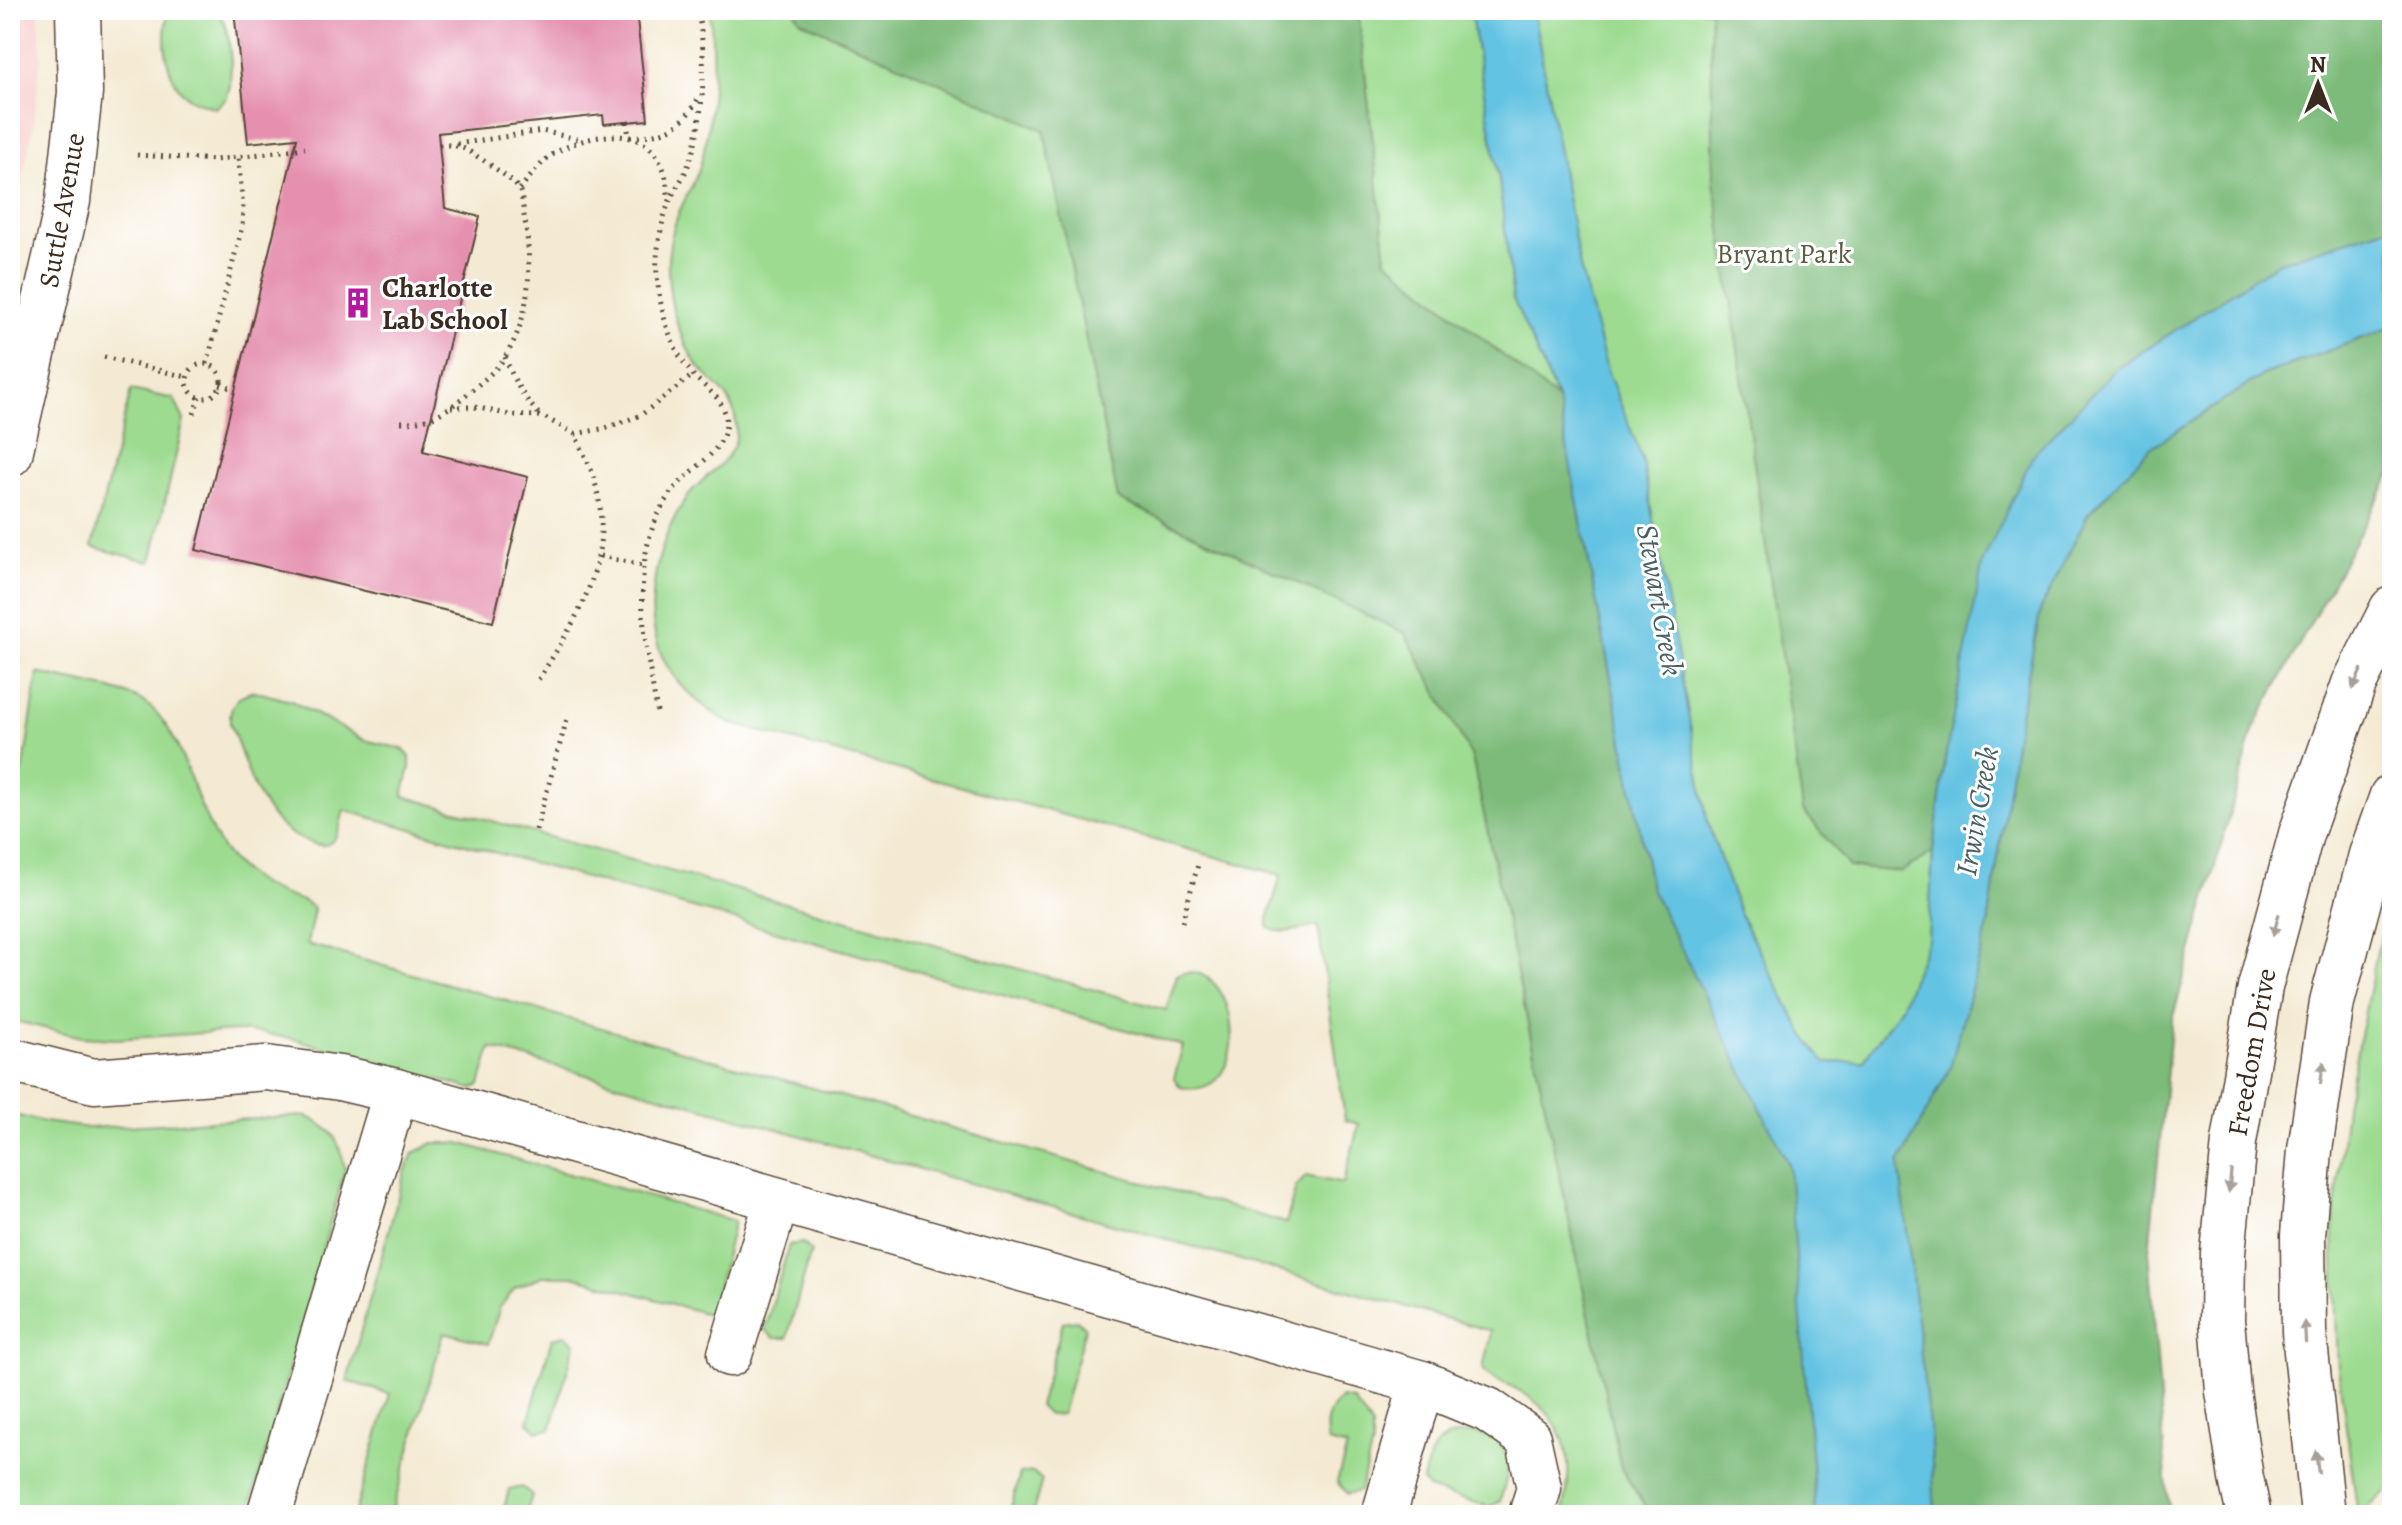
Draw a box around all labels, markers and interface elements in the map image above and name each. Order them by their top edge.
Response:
north arrow [2278,44,2358,124]
text: N [2310,50,2326,80]
street label: Suttle Avenue [30,130,94,291]
park label: Bryant Park [1716,235,1852,273]
place label: Charlotte Lab School [382,269,508,339]
building icon: Charlotte Lab School [341,286,375,320]
water label: Stewart Creek [1627,521,1693,679]
one-way arrow [2351,667,2364,690]
water label: Irwin Creek [1946,743,2008,879]
one-way arrow [2270,913,2282,938]
street label: Freedom Drive [2219,965,2285,1139]
one-way arrow [2316,1060,2329,1085]
one-way arrow [2223,1169,2236,1194]
one-way arrow [2298,1319,2311,1344]
one-way arrow [2311,1449,2324,1474]

